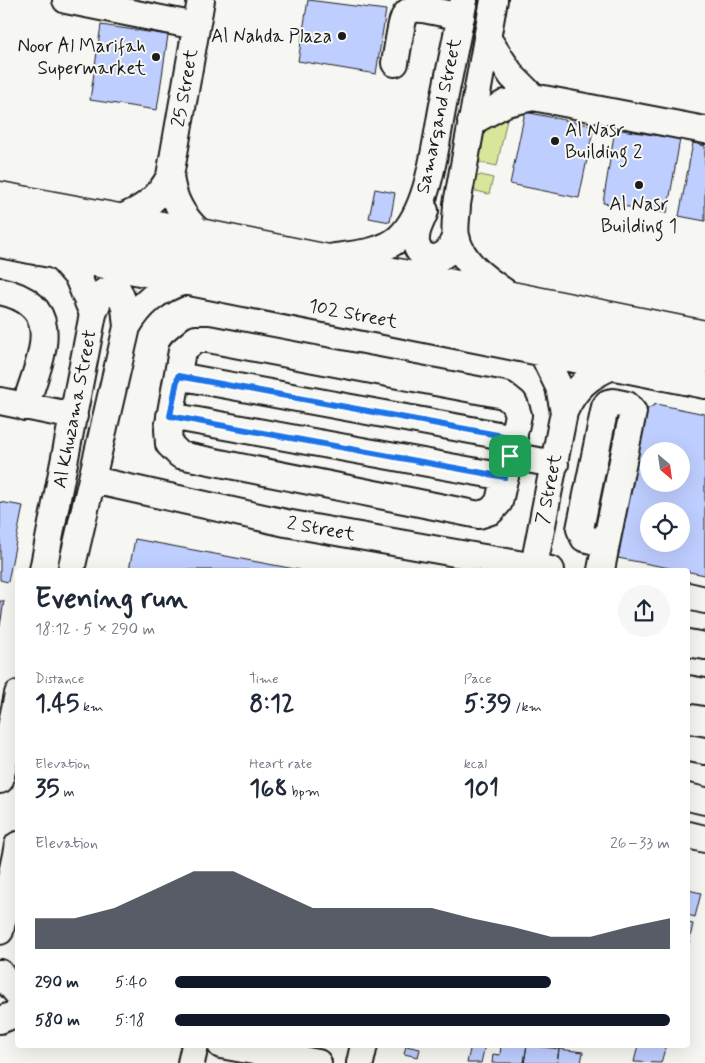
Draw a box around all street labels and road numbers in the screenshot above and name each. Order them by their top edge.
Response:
street label: Samarqand Street [410,36,468,196]
street label: 25 Street [166,47,204,129]
street label: 102 Street [306,293,400,335]
street label: Al Khuzama Street [47,328,103,490]
street label: 7 Street [530,452,568,526]
street label: 2 Street [285,511,357,547]

